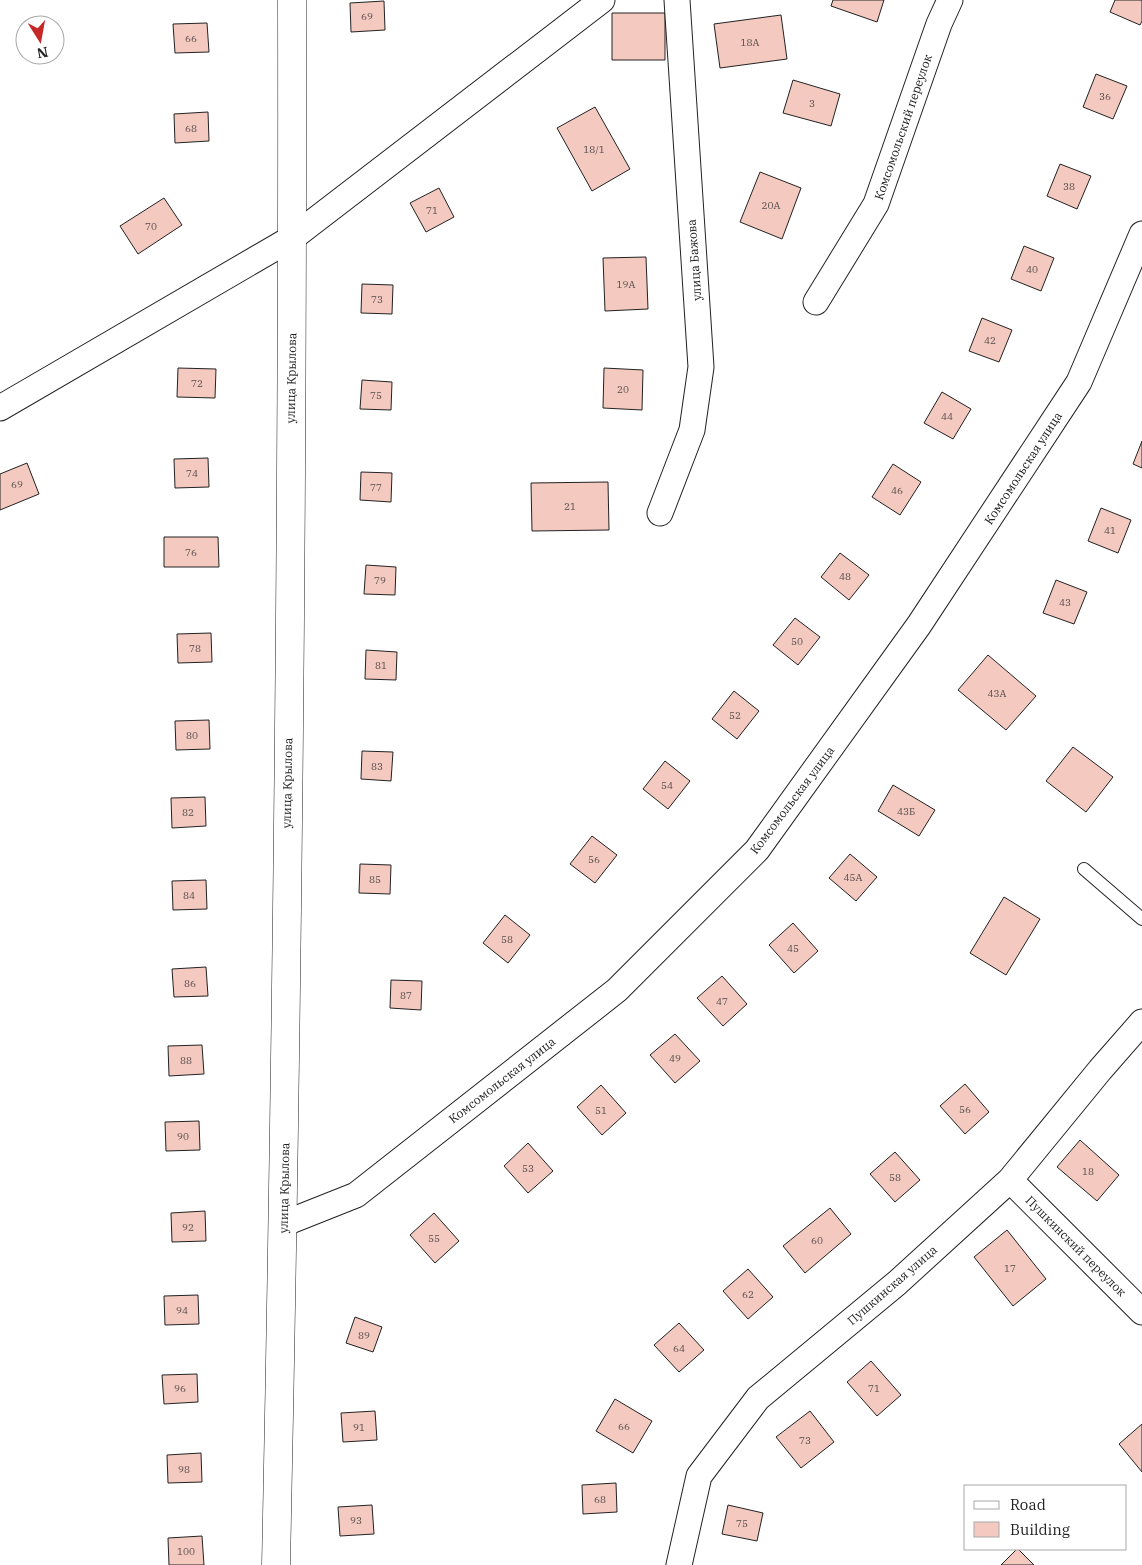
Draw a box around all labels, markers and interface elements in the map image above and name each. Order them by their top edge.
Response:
house number: 69 [361,10,373,23]
north arrow [15,15,65,65]
house number: 66 [185,32,197,45]
house number: 18А [741,36,760,49]
text: N [35,43,50,63]
street label: Комсомольский переулок [871,52,935,202]
house number: 36 [1099,90,1111,103]
house number: 3 [809,97,815,110]
house number: 68 [185,122,197,135]
house number: 18/1 [583,143,605,156]
house number: 38 [1063,180,1075,193]
house number: 20А [762,199,781,212]
house number: 71 [426,204,438,217]
street label: улица Бажова [684,218,704,301]
house number: 70 [145,220,157,233]
house number: 40 [1026,263,1038,276]
house number: 19А [617,278,636,291]
house number: 73 [371,293,383,306]
street label: улица Крылова [283,332,299,423]
house number: 42 [984,334,996,347]
house number: 72 [191,377,203,390]
house number: 20 [617,383,629,396]
house number: 75 [370,389,382,402]
street label: Комсомольская улица [981,409,1065,527]
house number: 44 [941,410,953,423]
house number: 74 [186,467,198,480]
house number: 69 [11,478,23,491]
house number: 77 [370,481,382,494]
house number: 46 [891,484,903,497]
house number: 21 [564,500,576,513]
house number: 41 [1104,524,1116,537]
house number: 76 [185,546,197,559]
house number: 48 [839,570,851,583]
house number: 79 [374,574,386,587]
house number: 43 [1059,596,1071,609]
house number: 50 [791,635,803,648]
house number: 78 [189,642,201,655]
house number: 81 [375,659,387,672]
house number: 43А [988,687,1007,700]
house number: 52 [729,709,741,722]
house number: 80 [186,729,198,742]
street label: улица Крылова [279,737,295,828]
street label: Комсомольская улица [747,743,838,857]
house number: 83 [371,760,383,773]
house number: 54 [661,779,673,792]
house number: 43Б [897,805,915,818]
house number: 82 [182,806,194,819]
house number: 56 [588,853,600,866]
house number: 45А [844,871,863,884]
house number: 85 [369,873,381,886]
house number: 84 [183,889,195,902]
house number: 58 [501,933,513,946]
house number: 45 [787,942,799,955]
house number: 86 [184,977,196,990]
house number: 87 [400,989,412,1002]
house number: 47 [716,995,728,1008]
street label: Комсомольская улица [446,1033,559,1126]
house number: 49 [669,1052,681,1065]
house number: 88 [180,1054,192,1067]
house number: 56 [959,1103,971,1116]
house number: 51 [595,1104,607,1117]
house number: 90 [177,1130,189,1143]
street label: улица Крылова [276,1142,292,1233]
house number: 53 [522,1162,534,1175]
house number: 18 [1082,1165,1094,1178]
house number: 58 [889,1171,901,1184]
street label: Пушкинский переулок [1023,1193,1129,1299]
house number: 92 [182,1221,194,1234]
house number: 55 [428,1232,440,1245]
house number: 60 [811,1234,823,1247]
street label: Пушкинская улица [844,1242,940,1328]
house number: 17 [1004,1262,1016,1275]
house number: 62 [742,1288,754,1301]
house number: 94 [176,1304,188,1317]
house number: 89 [358,1329,370,1342]
house number: 64 [673,1342,685,1355]
house number: 96 [174,1382,186,1395]
house number: 71 [868,1382,880,1395]
house number: 66 [618,1420,630,1433]
house number: 91 [353,1421,365,1434]
house number: 73 [799,1434,811,1447]
house number: 98 [178,1463,190,1476]
legend [964,1485,1127,1550]
house number: 68 [594,1493,606,1506]
text: Road [1010,1495,1046,1514]
house number: 93 [350,1514,362,1527]
house number: 75 [736,1517,748,1530]
text: Building [1010,1520,1070,1539]
house number: 100 [177,1545,195,1558]

